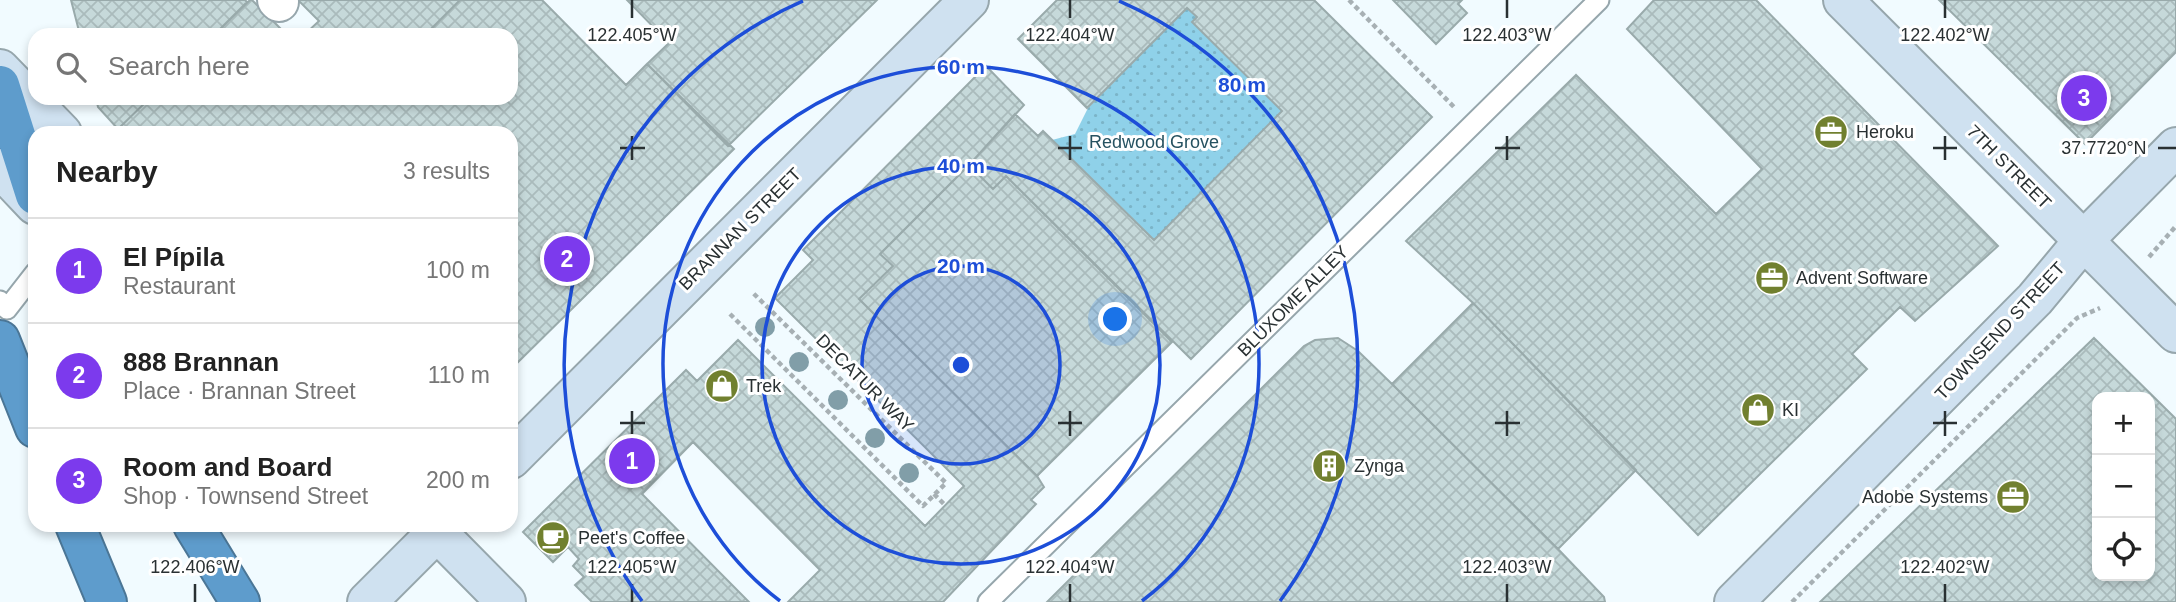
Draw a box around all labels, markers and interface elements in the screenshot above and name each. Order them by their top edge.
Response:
text: 122.405°W [587,25,677,45]
text: 122.404°W [1025,25,1115,45]
text: 122.403°W [1462,25,1552,45]
text: 122.402°W [1900,25,1990,45]
search box [28,28,518,105]
icon: search [52,48,90,86]
text: Search here [108,51,250,81]
text: 60 m [937,55,985,78]
pin: 3 [2061,72,2107,124]
text: 80 m [1218,73,1266,96]
office icon: Heroku [1812,113,1850,151]
street label: 7TH STREET [1963,121,2055,213]
place label: Heroku [1856,122,1914,142]
park label: Redwood Grove [1089,132,1219,152]
text: 37.7720°N [2061,138,2147,158]
text: 40 m [937,154,985,177]
text: Nearby [56,155,158,188]
text: 3 results [403,158,490,184]
street label: BRANNAN STREET [675,164,805,294]
pin: 2 [544,233,590,285]
text: El Pípila [123,242,224,272]
street label: BLUXOME ALLEY [1234,242,1352,360]
text: 20 m [937,254,985,277]
text: 1 [73,257,85,283]
text: 100 m [426,257,490,283]
street label: TOWNSEND STREET [1931,258,2069,404]
office icon: Advent Software [1753,259,1791,297]
place label: Advent Software [1796,268,1928,288]
text: Restaurant [123,273,236,299]
your location [1098,302,1132,336]
street label: DECATUR WAY [812,330,918,436]
text: 888 Brannan [123,347,279,377]
centre of rings [949,353,973,377]
text: 2 [73,362,85,388]
text: 110 m [428,362,490,388]
shop icon: Trek [703,367,741,405]
place label: Trek [746,376,782,396]
text: Place · Brannan Street [123,378,356,404]
shop icon: KI [1739,391,1777,429]
map controls [2092,392,2155,581]
button: + [2092,392,2155,455]
place label: KI [1782,400,1799,420]
pin: 1 [609,435,655,487]
building icon: Zynga [1310,447,1348,485]
text: Room and Board [123,452,332,482]
button: − [2092,455,2155,518]
place label: Zynga [1354,456,1405,476]
text: 3 [73,467,85,493]
text: 200 m [426,467,490,493]
office icon: Adobe Systems [1994,478,2032,516]
text: Shop · Townsend Street [123,483,368,509]
place label: Adobe Systems [1862,487,1988,507]
button: locate [2092,518,2155,581]
cafe icon: Peet's Coffee [534,519,572,557]
place label: Peet's Coffee [578,528,685,548]
text: 122.406°W [150,557,240,577]
text: 122.405°W [587,557,677,577]
text: 122.404°W [1025,557,1115,577]
text: 122.403°W [1462,557,1552,577]
text: 122.402°W [1900,557,1990,577]

